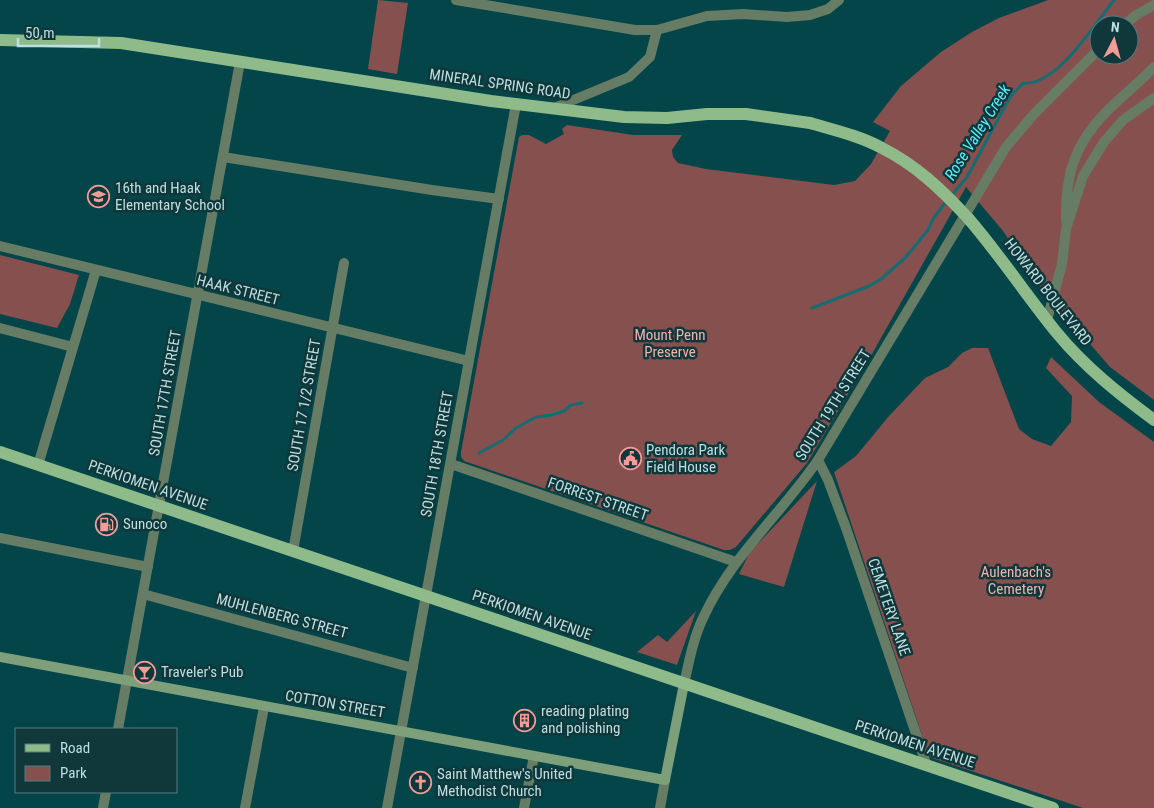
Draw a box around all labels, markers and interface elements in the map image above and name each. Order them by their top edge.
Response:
scale bar [18,15,99,47]
north arrow [1089,15,1139,65]
text: N [1110,19,1120,35]
text: 50 m [25,24,55,42]
street label: MINERAL SPRING ROAD [428,65,572,103]
water label: Rose Valley Creek [940,80,1015,184]
place label: 16th and Haak Elementary School [115,179,225,214]
school or university icon: 16th and Haak Elementary School [87,185,111,209]
street label: HOWARD BOULEVARD [1000,235,1096,349]
street label: HAAK STREET [195,271,281,309]
park label: Mount Penn Preserve [634,326,706,361]
street label: SOUTH 17TH STREET [145,328,185,457]
street label: SOUTH 17 1/2 STREET [283,337,325,473]
street label: SOUTH 19TH STREET [792,346,875,464]
street label: SOUTH 18TH STREET [417,389,457,518]
place label: Pendora Park Field House [646,441,725,476]
public building icon: Pendora Park Field House [618,447,642,471]
street label: PERKIOMEN AVENUE [86,456,210,514]
street label: FORREST STREET [546,473,651,525]
fuel station icon: Sunoco [95,512,119,536]
place label: Sunoco [123,515,167,533]
street label: CEMETERY LANE [864,556,914,658]
park label: Aulenbach's Cemetery [981,563,1051,598]
street label: PERKIOMEN AVENUE [470,586,594,644]
street label: MUHLENBERG STREET [214,590,350,642]
bar icon: Traveler's Pub [133,660,157,684]
place label: Traveler's Pub [161,663,243,681]
street label: COTTON STREET [284,686,386,722]
place label: reading plating and polishing [541,702,629,737]
building icon: reading plating and polishing [513,708,537,732]
street label: PERKIOMEN AVENUE [853,716,977,772]
legend [15,728,178,793]
text: Road [60,739,90,757]
text: Park [60,764,87,782]
place label: Saint Matthew's United Methodist Church [437,765,572,800]
church icon: Saint Matthew's United Methodist Church [409,771,433,795]

